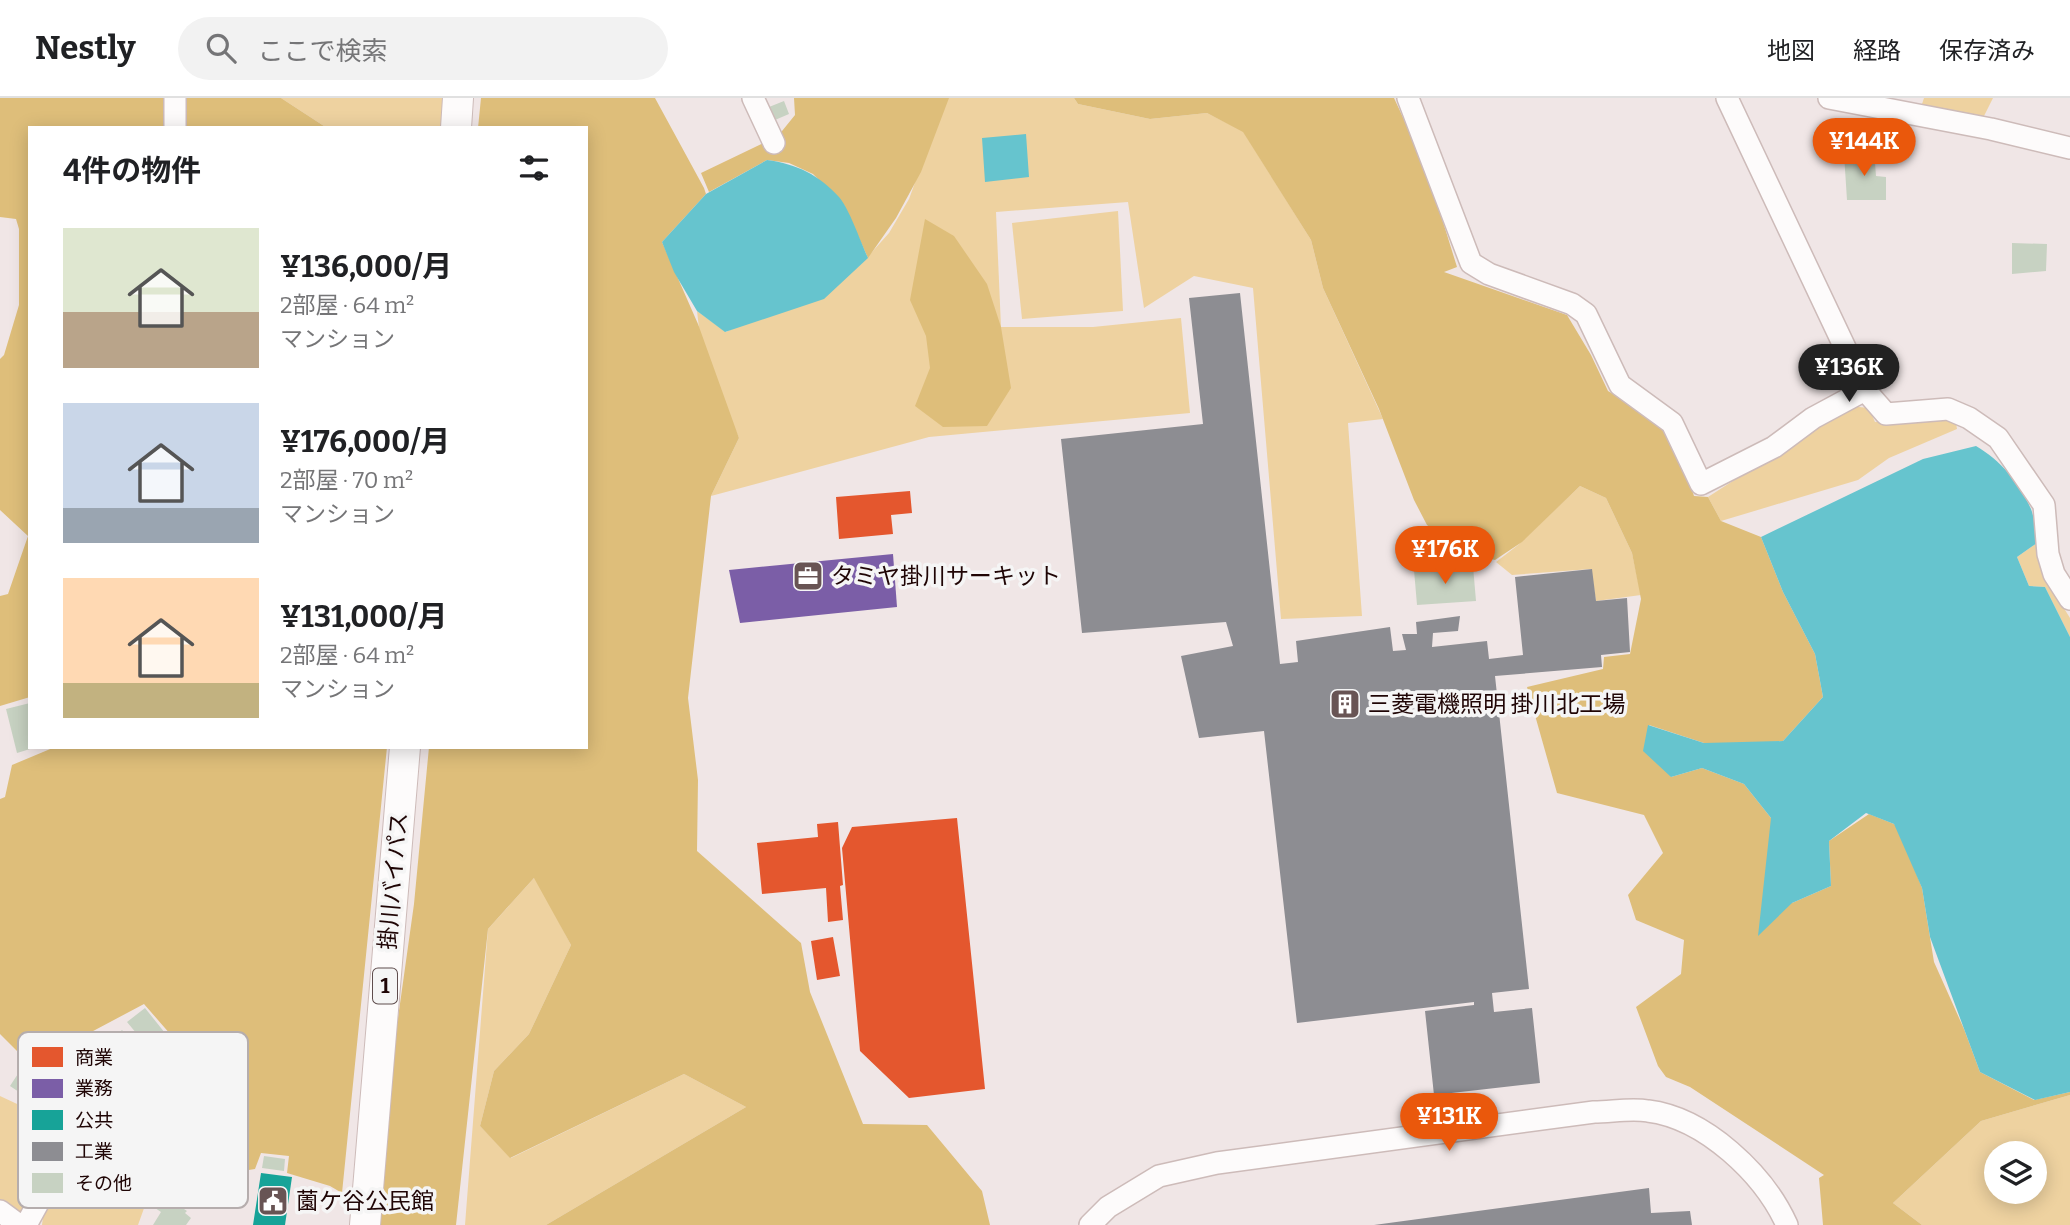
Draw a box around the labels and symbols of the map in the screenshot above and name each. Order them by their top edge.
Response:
pin: ¥144K [1815,118,1913,178]
pin: ¥136K [1800,344,1898,404]
pin: ¥176K [1396,526,1494,586]
office icon: タミヤ掛川サーキット [791,559,825,593]
place label: タミヤ掛川サーキット [831,562,1061,590]
building icon: 三菱電機照明 掛川北工場 [1328,687,1362,721]
place label: 三菱電機照明 掛川北工場 [1368,690,1626,718]
street label: 掛川バイパス [373,811,413,951]
road number: 1 [373,968,397,1004]
legend [18,1032,248,1208]
text: 商業 [75,1046,113,1069]
text: 業務 [75,1077,113,1100]
pin: ¥131K [1400,1094,1498,1153]
text: 公共 [75,1109,113,1132]
text: 工業 [75,1140,113,1163]
text: その他 [75,1172,132,1195]
public building icon: 薗ケ谷公民館 [256,1184,290,1218]
place label: 薗ケ谷公民館 [296,1187,434,1215]

